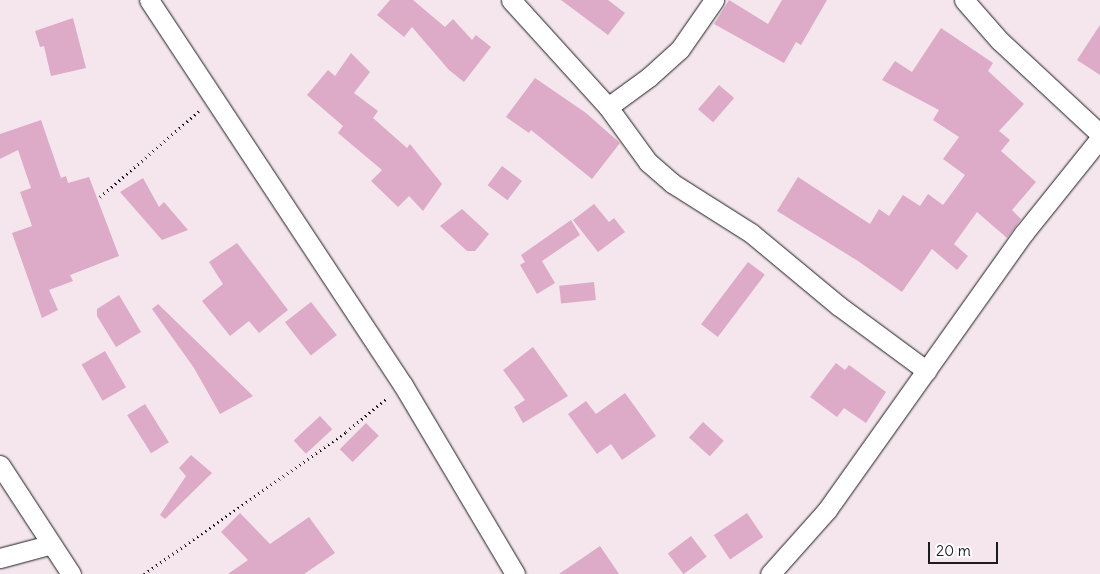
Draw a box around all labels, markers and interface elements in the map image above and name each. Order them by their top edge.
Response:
scale bar [930,532,1000,564]
text: 20 m [936,541,971,560]

